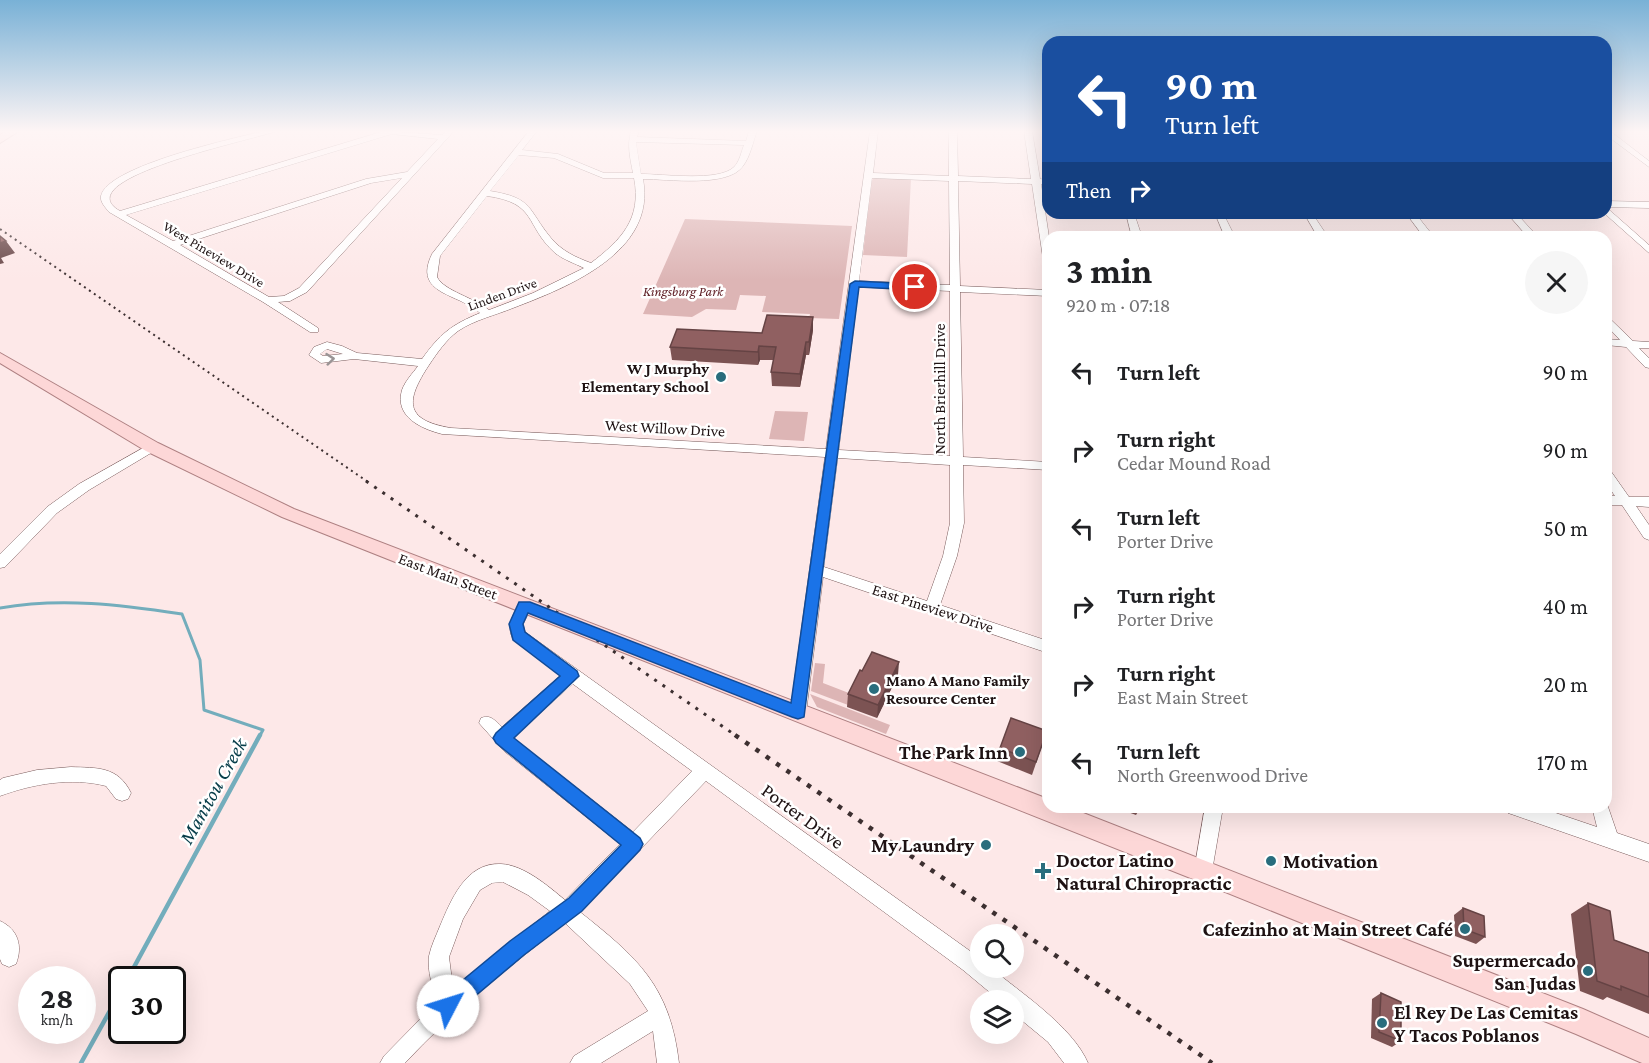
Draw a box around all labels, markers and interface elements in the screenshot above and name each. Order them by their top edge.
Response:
icon: left [1066,60,1144,138]
text: 90 m [1165,61,1257,108]
text: Turn left [1165,110,1259,140]
icon: right [1123,174,1156,207]
text: Then [1066,178,1111,203]
street label: West Pineview Drive [161,217,267,291]
text: 3 min [1066,251,1152,291]
button: close [1525,251,1588,314]
pin [889,261,940,312]
icon: arrive [898,270,931,303]
street label: Linden Drive [465,274,539,314]
park label: Kingsburg Park [643,283,724,299]
text: 920 m · 07:18 [1066,294,1171,316]
street label: North Brierhill Drive [931,323,948,455]
one-way arrow [326,353,335,366]
icon: left [1066,356,1099,389]
place label: W J Murphy Elementary School [581,360,709,395]
text: Turn left [1117,360,1200,385]
text: 90 m [1543,360,1588,385]
marker: W J Murphy Elementary School [714,370,728,384]
street label: West Willow Drive [605,416,725,440]
text: Turn right [1117,427,1215,452]
icon: right [1066,434,1099,467]
text: 90 m [1543,438,1588,463]
text: Cedar Mound Road [1117,452,1271,474]
text: Turn left [1117,505,1200,530]
icon: left [1066,512,1099,545]
text: 50 m [1543,516,1588,541]
text: Porter Drive [1117,530,1213,552]
street label: East Main Street [396,549,501,603]
street label: East Pineview Drive [870,580,996,636]
text: Turn right [1117,583,1215,608]
icon: right [1066,590,1099,623]
text: 40 m [1543,594,1588,619]
text: Porter Drive [1117,608,1213,630]
text: Turn right [1117,661,1215,686]
icon: right [1066,668,1099,701]
place label: Mano A Mano Family Resource Center [886,672,1030,707]
text: 20 m [1543,672,1588,697]
marker: Mano A Mano Family Resource Center [867,682,881,696]
text: East Main Street [1117,686,1248,708]
water label: Manitou Creek [174,733,252,849]
text: Turn left [1117,739,1200,764]
place label: The Park Inn [899,741,1009,763]
marker: The Park Inn [1013,745,1027,759]
icon: left [1066,746,1099,779]
text: 170 m [1537,750,1588,775]
text: North Greenwood Drive [1117,764,1308,786]
street label: Porter Drive [758,779,849,853]
place label: My Laundry [871,834,974,856]
marker: My Laundry [979,838,993,852]
place label: Doctor Latino Natural Chiropractic [1056,849,1231,894]
place label: Motivation [1283,850,1378,872]
marker: Motivation [1264,854,1278,868]
marker: Doctor Latino Natural Chiropractic [1034,862,1052,880]
place label: Cafezinho at Main Street Café [1203,918,1453,940]
marker: Cafezinho at Main Street Café [1458,922,1472,936]
map controls [970,924,1024,1044]
button: search [970,924,1024,978]
place label: Supermercado San Judas [1453,949,1576,994]
marker: Supermercado San Judas [1581,964,1595,978]
speed limit sign: 30 [108,966,186,1044]
position arrow [416,974,480,1038]
text: 28 [41,981,73,1014]
button: layers [970,990,1024,1044]
place label: El Rey De Las Cemitas Y Tacos Poblanos [1394,1001,1578,1046]
text: km/h [41,1012,73,1028]
marker: El Rey De Las Cemitas Y Tacos Poblanos [1375,1016,1389,1030]

